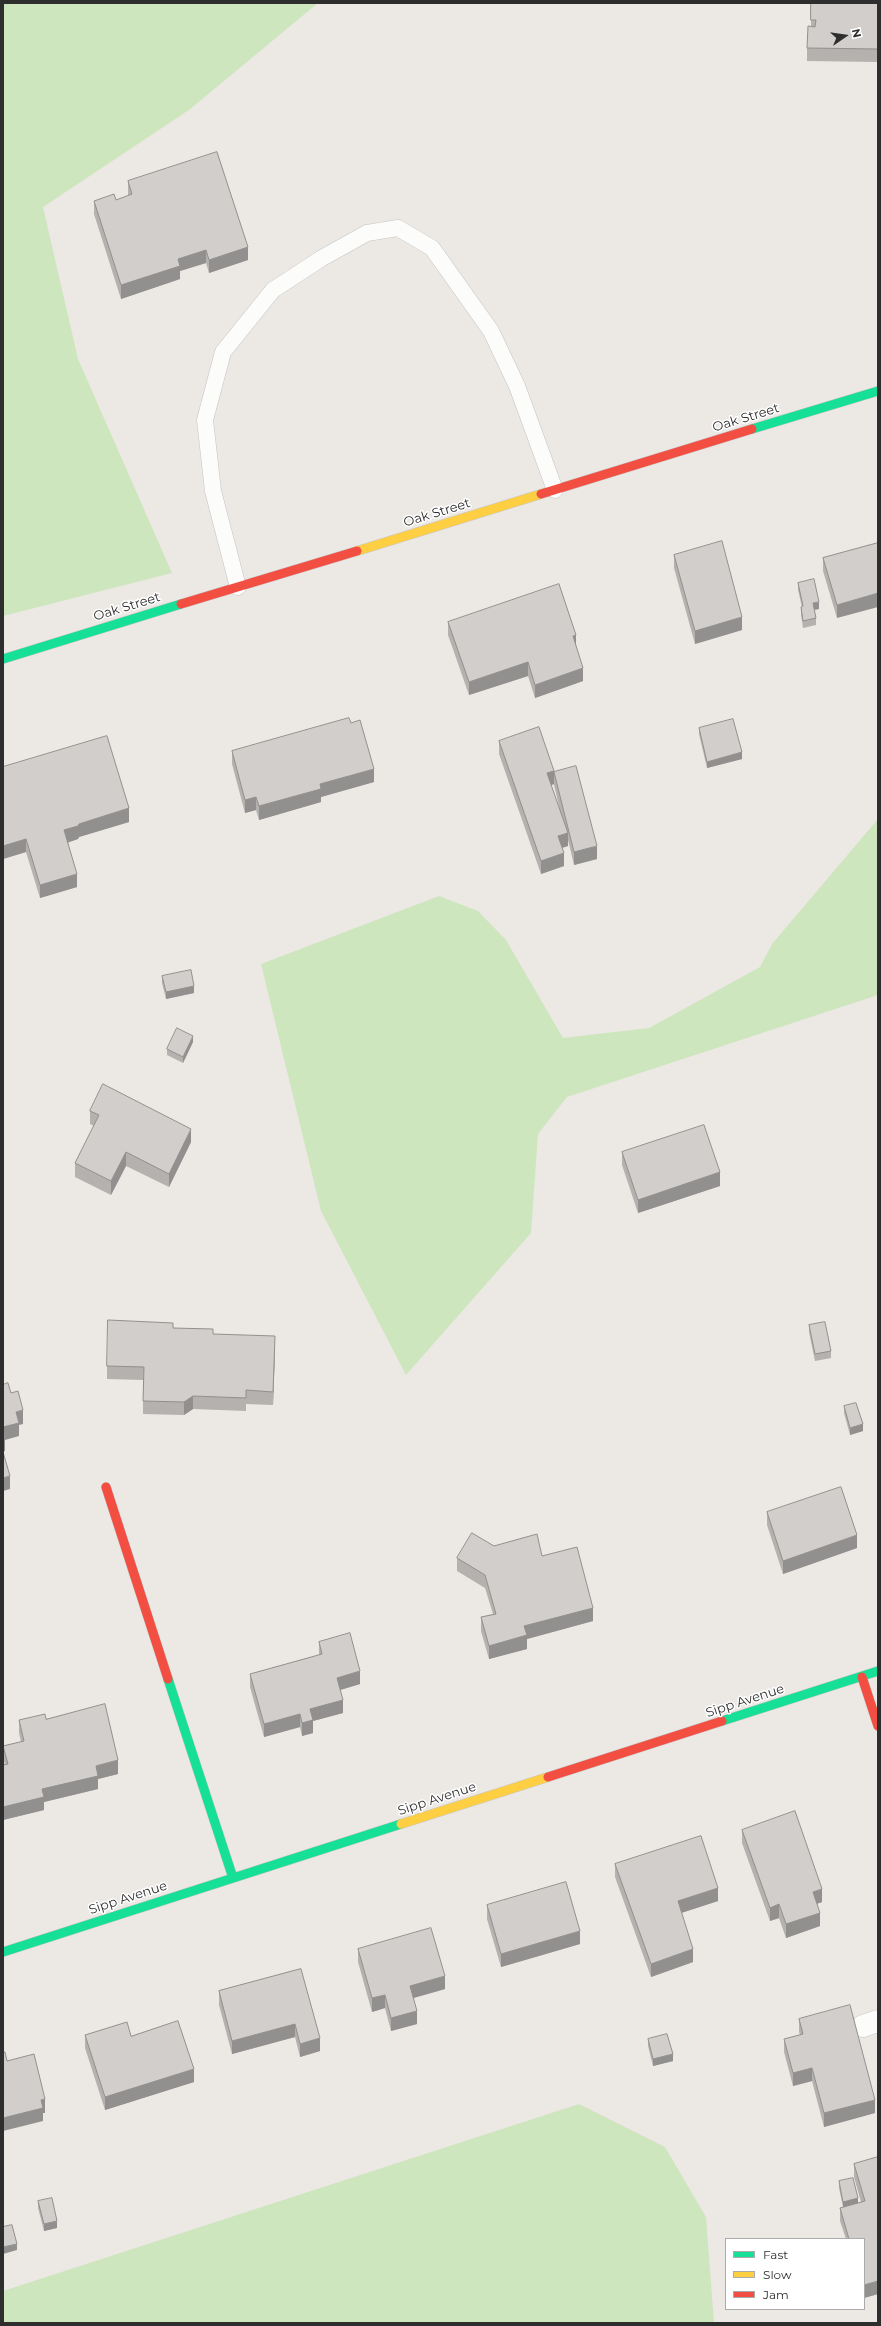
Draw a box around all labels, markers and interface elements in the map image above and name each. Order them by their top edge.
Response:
north arrow [825,16,865,56]
text: N [849,27,865,39]
street label: Oak Street [711,400,781,436]
street label: Oak Street [402,495,472,531]
street label: Oak Street [92,589,162,625]
street label: Sipp Avenue [704,1681,786,1721]
street label: Sipp Avenue [396,1779,478,1819]
street label: Sipp Avenue [87,1878,169,1918]
legend [725,2238,865,2310]
text: Fast [763,2247,788,2262]
text: Slow [763,2267,792,2282]
text: Jam [763,2287,789,2302]

